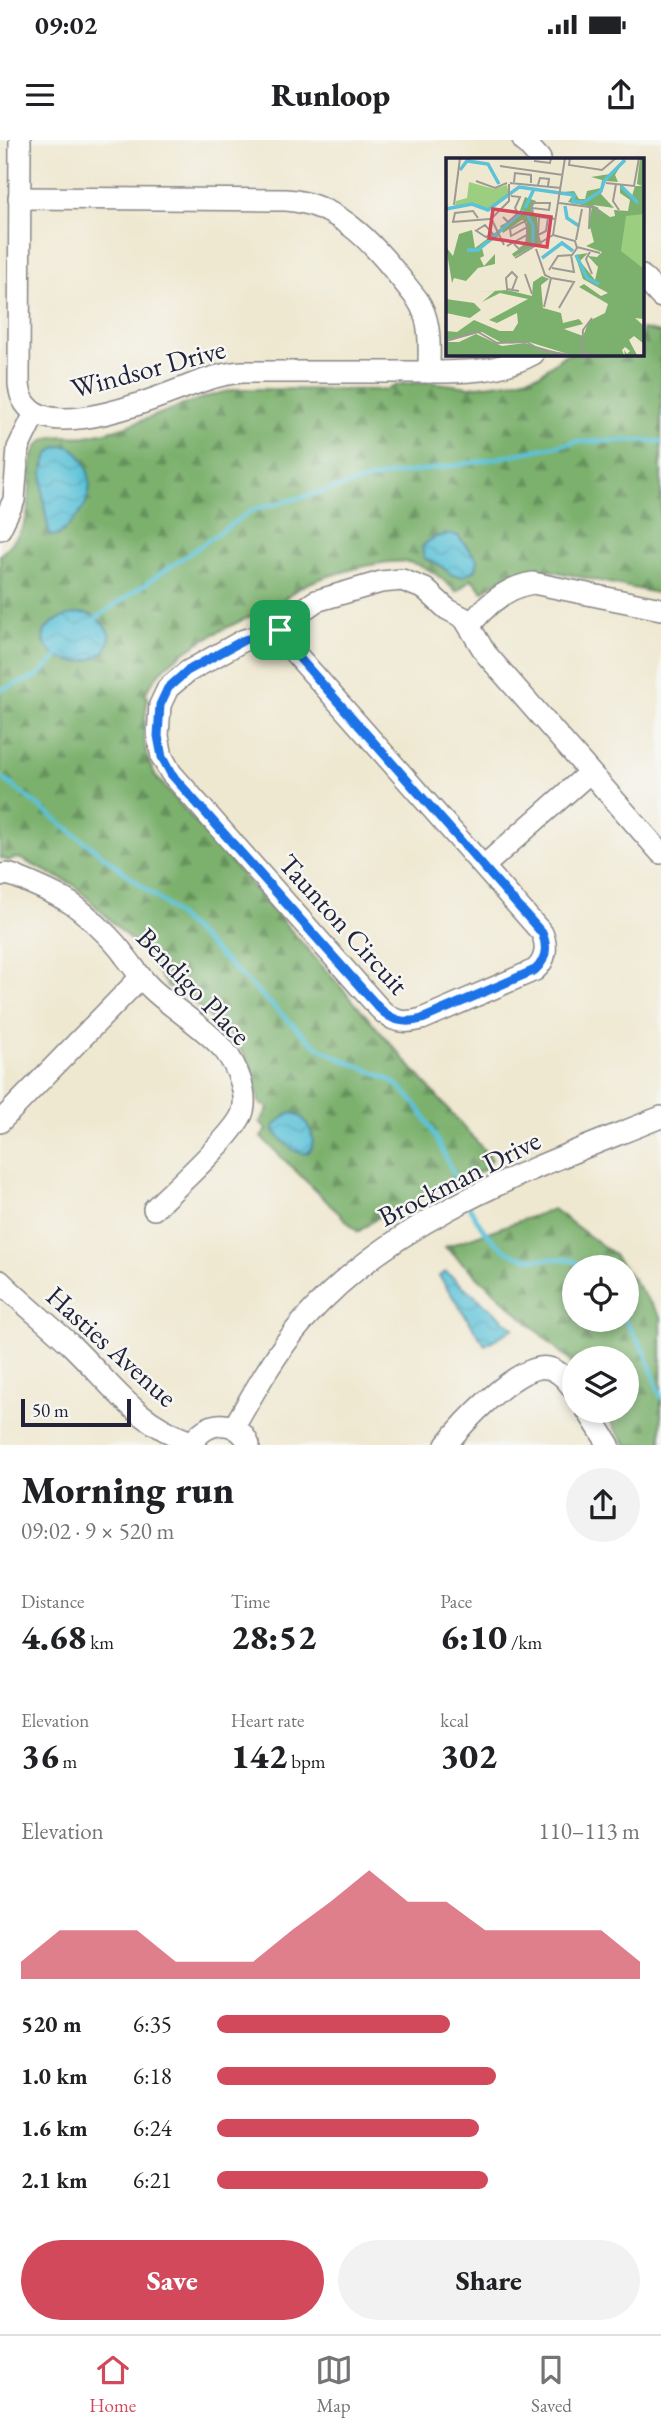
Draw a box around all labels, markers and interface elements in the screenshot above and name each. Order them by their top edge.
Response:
text: 09:02 [35,8,97,42]
text: Runloop [271,74,390,116]
icon: menu [21,76,59,114]
icon: share [602,76,640,114]
inset map [446,158,644,355]
street label: Windsor Drive [67,330,229,406]
pin [250,600,310,660]
icon: arrive [261,611,299,649]
street label: Taunton Circuit [271,846,417,1002]
street label: Bendigo Place [129,920,259,1052]
street label: Brockman Drive [372,1122,546,1234]
map controls [562,1255,639,1423]
button: locate [562,1255,639,1332]
street label: Hasties Avenue [39,1278,185,1414]
button: layers [562,1346,639,1423]
scale bar [21,1396,131,1428]
text: 50 m [32,1398,69,1423]
text: Morning run [21,1465,234,1514]
button: share [566,1468,640,1542]
text: 09:02 · 9 × 520 m [21,1516,174,1546]
text: Distance [21,1589,84,1614]
text: Time [231,1589,270,1614]
text: Pace [440,1589,472,1614]
text: 4.68 [21,1614,87,1659]
text: 28:52 [231,1614,316,1659]
text: 6:10 [440,1614,507,1659]
text: km [87,1630,114,1655]
text: /km [507,1630,542,1655]
text: Elevation [21,1708,89,1733]
text: Heart rate [231,1708,304,1733]
text: kcal [440,1708,469,1733]
text: 36 [21,1733,59,1778]
text: 142 [231,1733,287,1778]
text: 302 [440,1733,497,1778]
text: m [59,1749,77,1774]
text: bpm [287,1749,326,1774]
text: Elevation [21,1816,104,1846]
text: 110–113 m [539,1816,640,1846]
text: 520 m [21,2009,82,2039]
text: 6:35 [133,2009,172,2039]
text: 1.0 km [21,2061,88,2091]
text: 6:18 [133,2061,172,2091]
text: 1.6 km [21,2113,88,2143]
text: 6:24 [133,2113,172,2143]
text: 2.1 km [21,2165,88,2195]
text: 6:21 [133,2165,172,2195]
button: Save [21,2240,324,2320]
button: Share [338,2240,640,2320]
tab: Home [89,2351,136,2418]
tab: Map [315,2351,353,2418]
tab: Saved [531,2351,572,2418]

